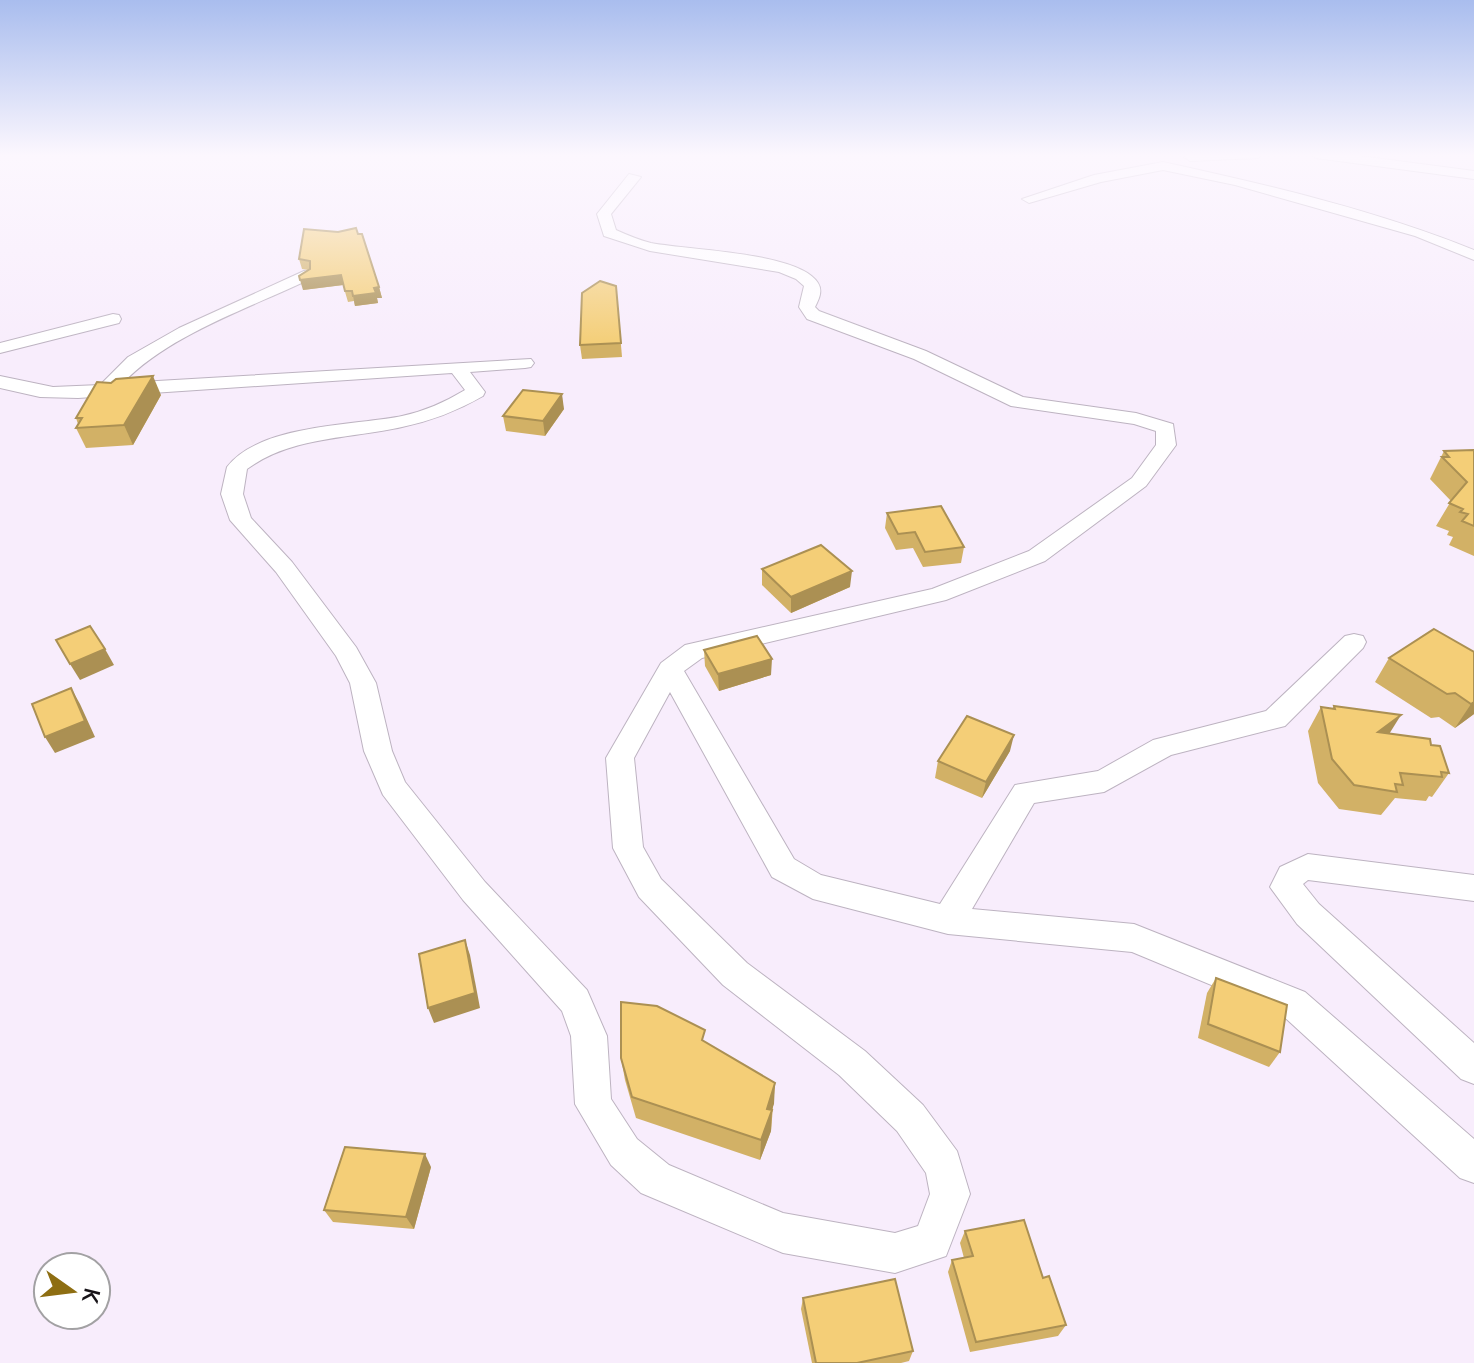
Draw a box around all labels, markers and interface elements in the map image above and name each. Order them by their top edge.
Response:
north arrow [32,1251,112,1331]
text: K [75,1285,108,1307]

